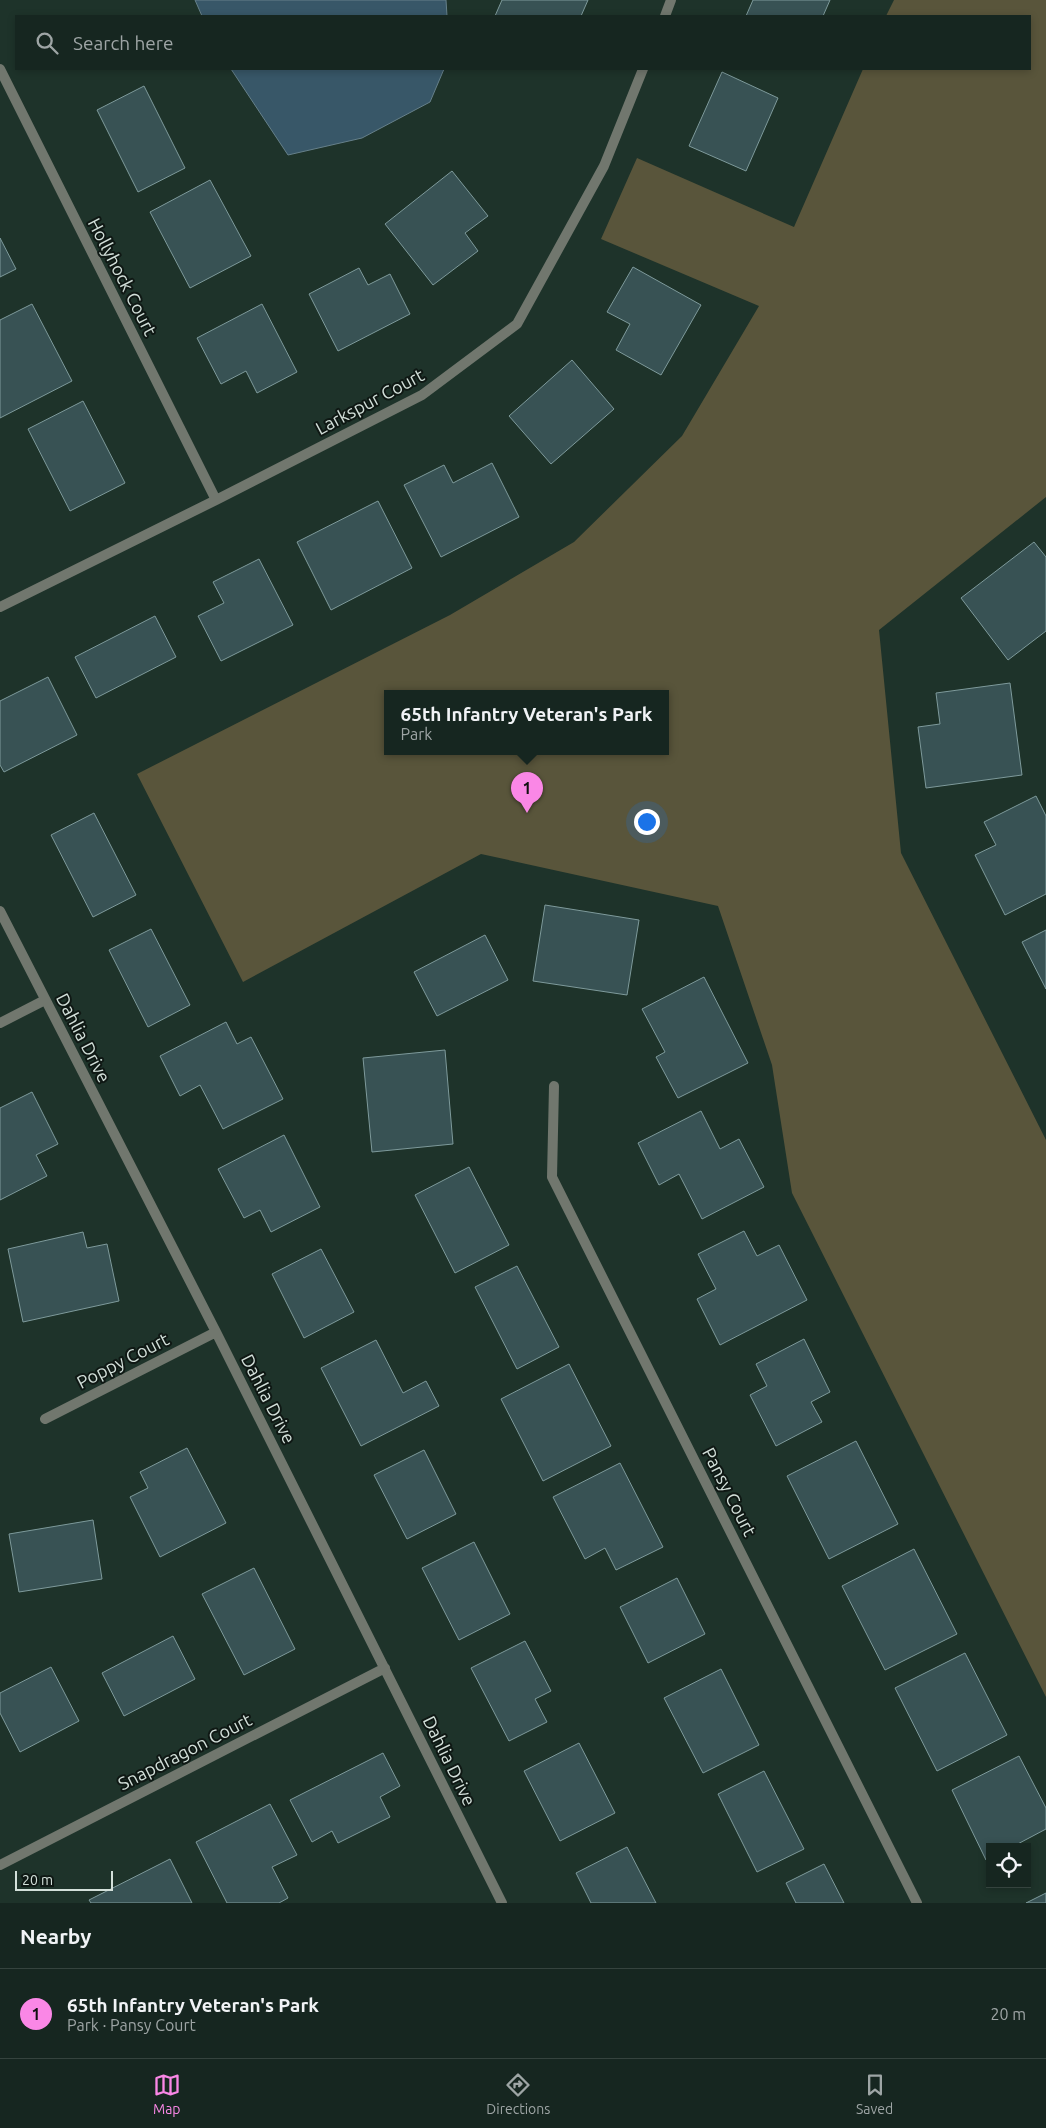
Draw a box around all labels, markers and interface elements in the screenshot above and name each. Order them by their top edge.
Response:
search box [15,15,1031,70]
icon: search [33,29,61,57]
text: Search here [73,32,173,54]
street label: Hollyhock Court [85,214,161,339]
street label: Larkspur Court [312,364,427,438]
popup [384,690,669,755]
text: 65th Infantry Veteran's Park [401,703,652,725]
text: Park [401,725,432,743]
pin: 1 [511,772,543,813]
your location [634,809,660,835]
street label: Dahlia Drive [53,990,115,1085]
street label: Poppy Court [73,1328,172,1392]
street label: Dahlia Drive [238,1351,300,1446]
street label: Pansy Court [699,1444,761,1539]
street label: Snapdragon Court [114,1709,255,1793]
street label: Dahlia Drive [420,1712,480,1809]
map controls [986,1843,1031,1888]
button: locate [986,1843,1031,1888]
scale bar [15,1868,112,1891]
text: 20 m [22,1872,53,1888]
text: Nearby [20,1924,91,1948]
text: 65th Infantry Veteran's Park [67,1994,319,2016]
text: 1 [31,2005,41,2023]
text: 20 m [990,2005,1026,2023]
text: Park · Pansy Court [67,2016,196,2034]
tab: Map [153,2071,181,2117]
tab: Directions [486,2071,550,2117]
tab: Saved [856,2071,893,2117]

